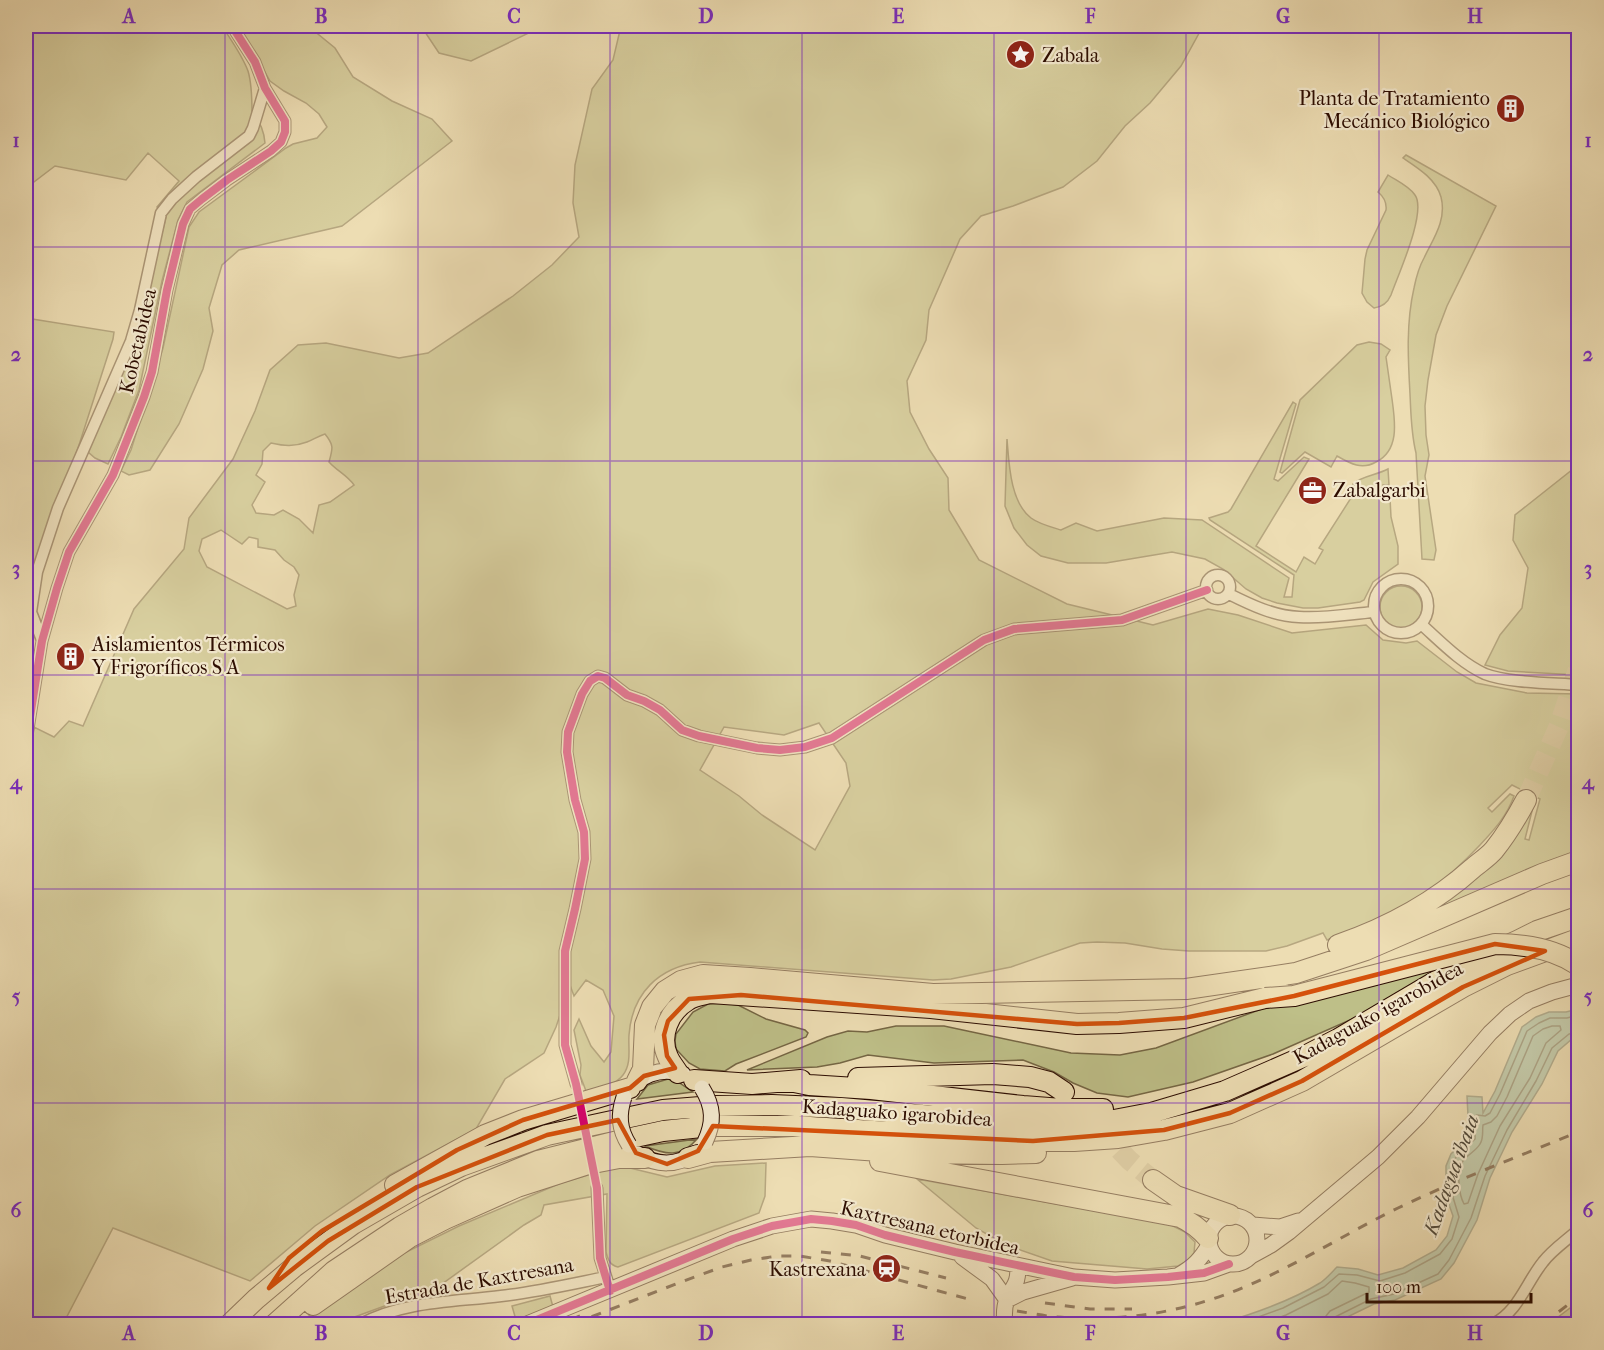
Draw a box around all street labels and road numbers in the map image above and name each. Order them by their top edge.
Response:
street label: Kobetabidea [115,285,161,396]
street label: Kadaguako igarobidea [1289,956,1468,1069]
street label: Kadaguako igarobidea [801,1095,994,1131]
street label: Kaxtresana etorbidea [838,1196,1023,1260]
street label: Estrada de Kaxtresana [383,1253,576,1309]

